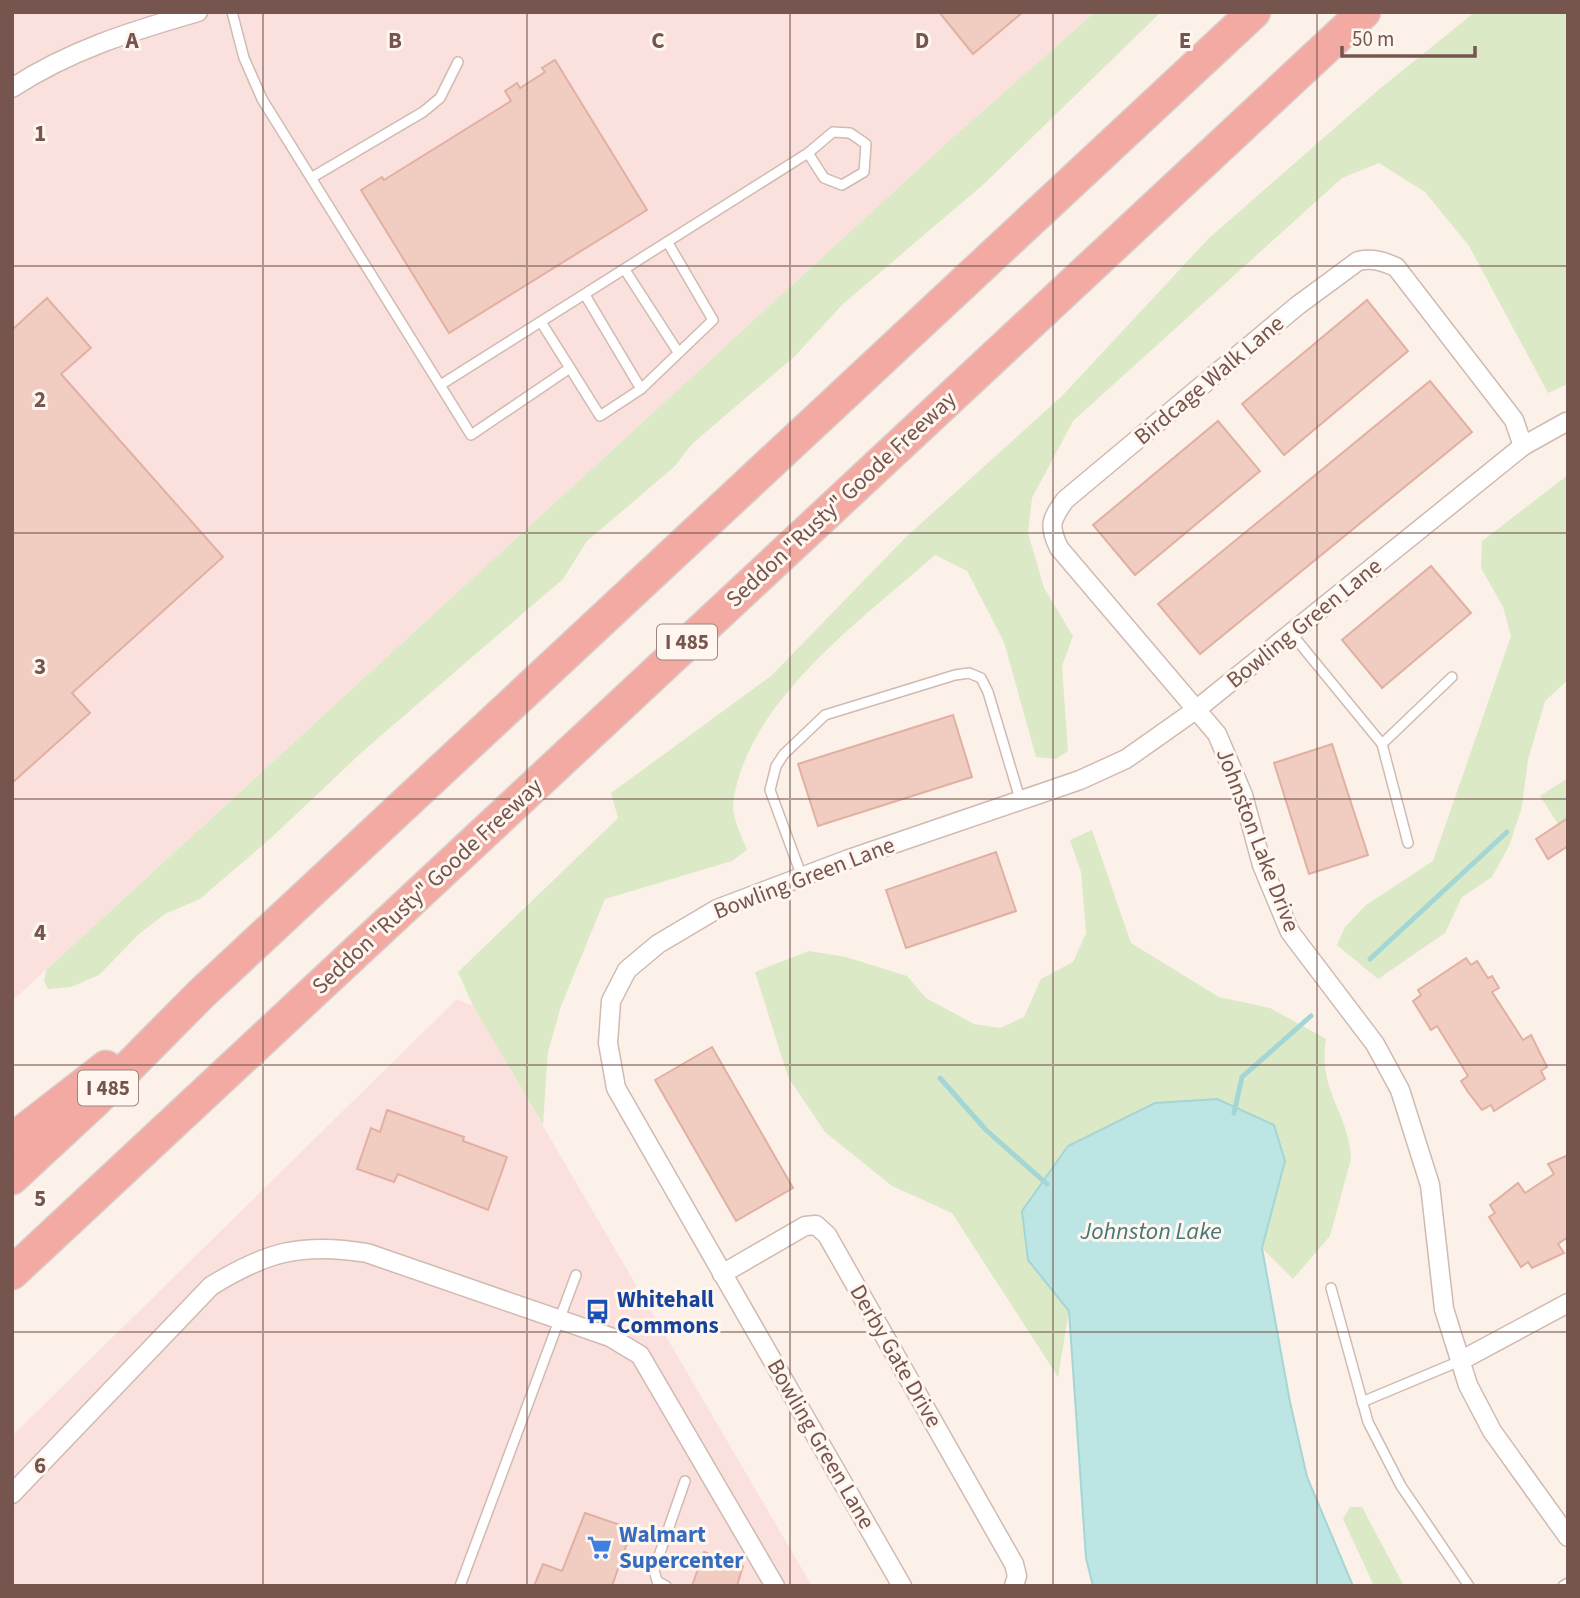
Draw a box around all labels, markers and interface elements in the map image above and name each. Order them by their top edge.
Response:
scale bar [1342,14,1475,58]
text: A [124,24,139,57]
text: B [388,24,402,57]
text: C [651,24,665,57]
text: D [915,24,929,57]
text: E [1179,24,1191,57]
text: 50 m [1352,24,1394,54]
text: 1 [34,117,46,150]
street label: Birdcage Walk Lane [1127,307,1291,453]
text: 2 [34,383,46,416]
street label: Seddon "Rusty" Goode Freeway [718,383,964,615]
street label: Bowling Green Lane [1219,550,1389,696]
road number: I 485 [657,624,717,660]
text: 3 [34,650,46,683]
street label: Johnston Lake Drive [1208,743,1308,937]
street label: Seddon "Rusty" Goode Freeway [304,770,550,1002]
street label: Bowling Green Lane [709,828,899,928]
text: 4 [34,916,46,949]
road number: I 485 [78,1070,138,1106]
text: 5 [34,1182,46,1215]
water label: Johnston Lake [1079,1214,1222,1249]
street label: Derby Gate Drive [842,1278,950,1434]
place label: Whitehall Commons [617,1283,719,1342]
bus stop icon: Whitehall Commons [583,1298,611,1326]
street label: Bowling Green Lane [759,1353,883,1535]
text: 6 [34,1449,46,1482]
place label: Walmart Supercenter [619,1518,744,1577]
supermarket icon: Walmart Supercenter [585,1533,613,1561]

